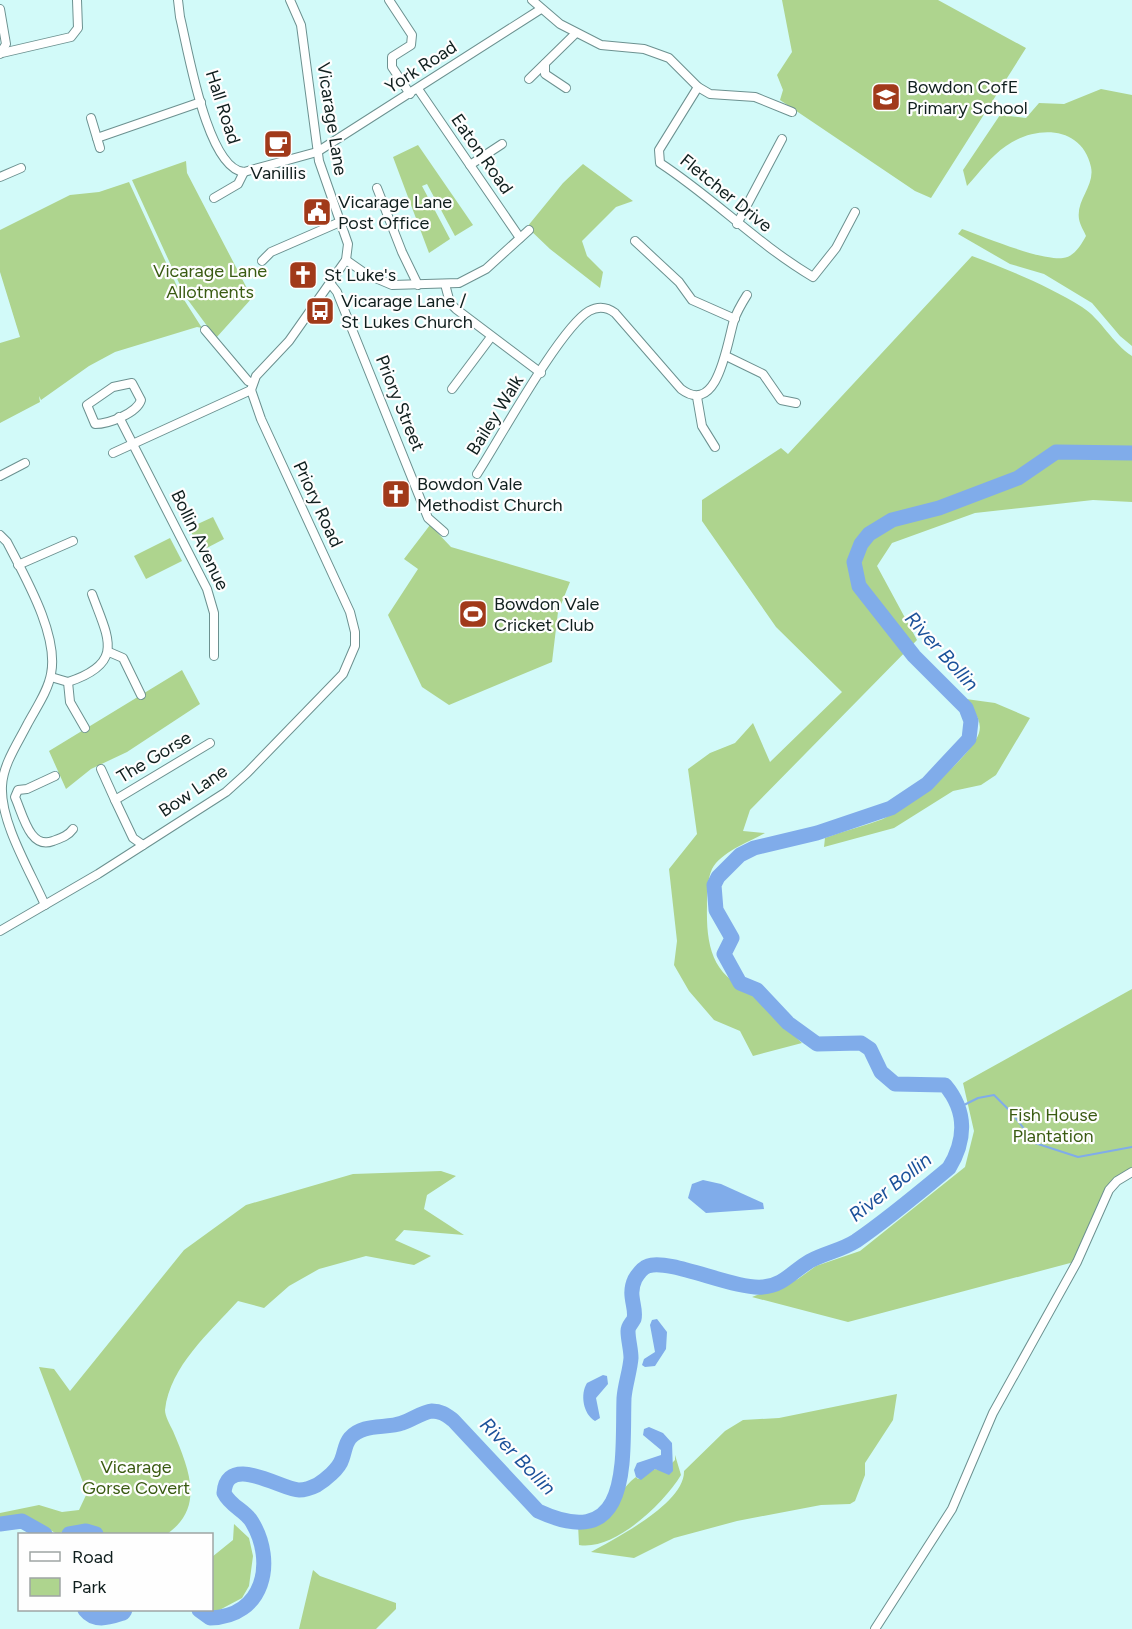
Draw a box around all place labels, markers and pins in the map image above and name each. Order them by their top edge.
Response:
place label: Bowdon CofE Primary School [907,76,1028,119]
school or university icon: Bowdon CofE Primary School [870,81,902,113]
cafe icon: Vanillis [262,128,294,160]
place label: Vanillis [250,162,306,184]
place label: Vicarage Lane Post Office [338,191,452,234]
public building icon: Vicarage Lane Post Office [301,196,333,228]
church icon: St Luke's [287,259,319,291]
place label: St Luke's [324,264,396,286]
place label: Vicarage Lane / St Lukes Church [341,290,473,333]
bus stop icon: Vicarage Lane / St Lukes Church [304,295,336,327]
place label: Bowdon Vale Methodist Church [417,473,563,516]
church icon: Bowdon Vale Methodist Church [380,478,412,510]
place label: Bowdon Vale Cricket Club [494,593,599,636]
sports icon: Bowdon Vale Cricket Club [457,598,489,630]

